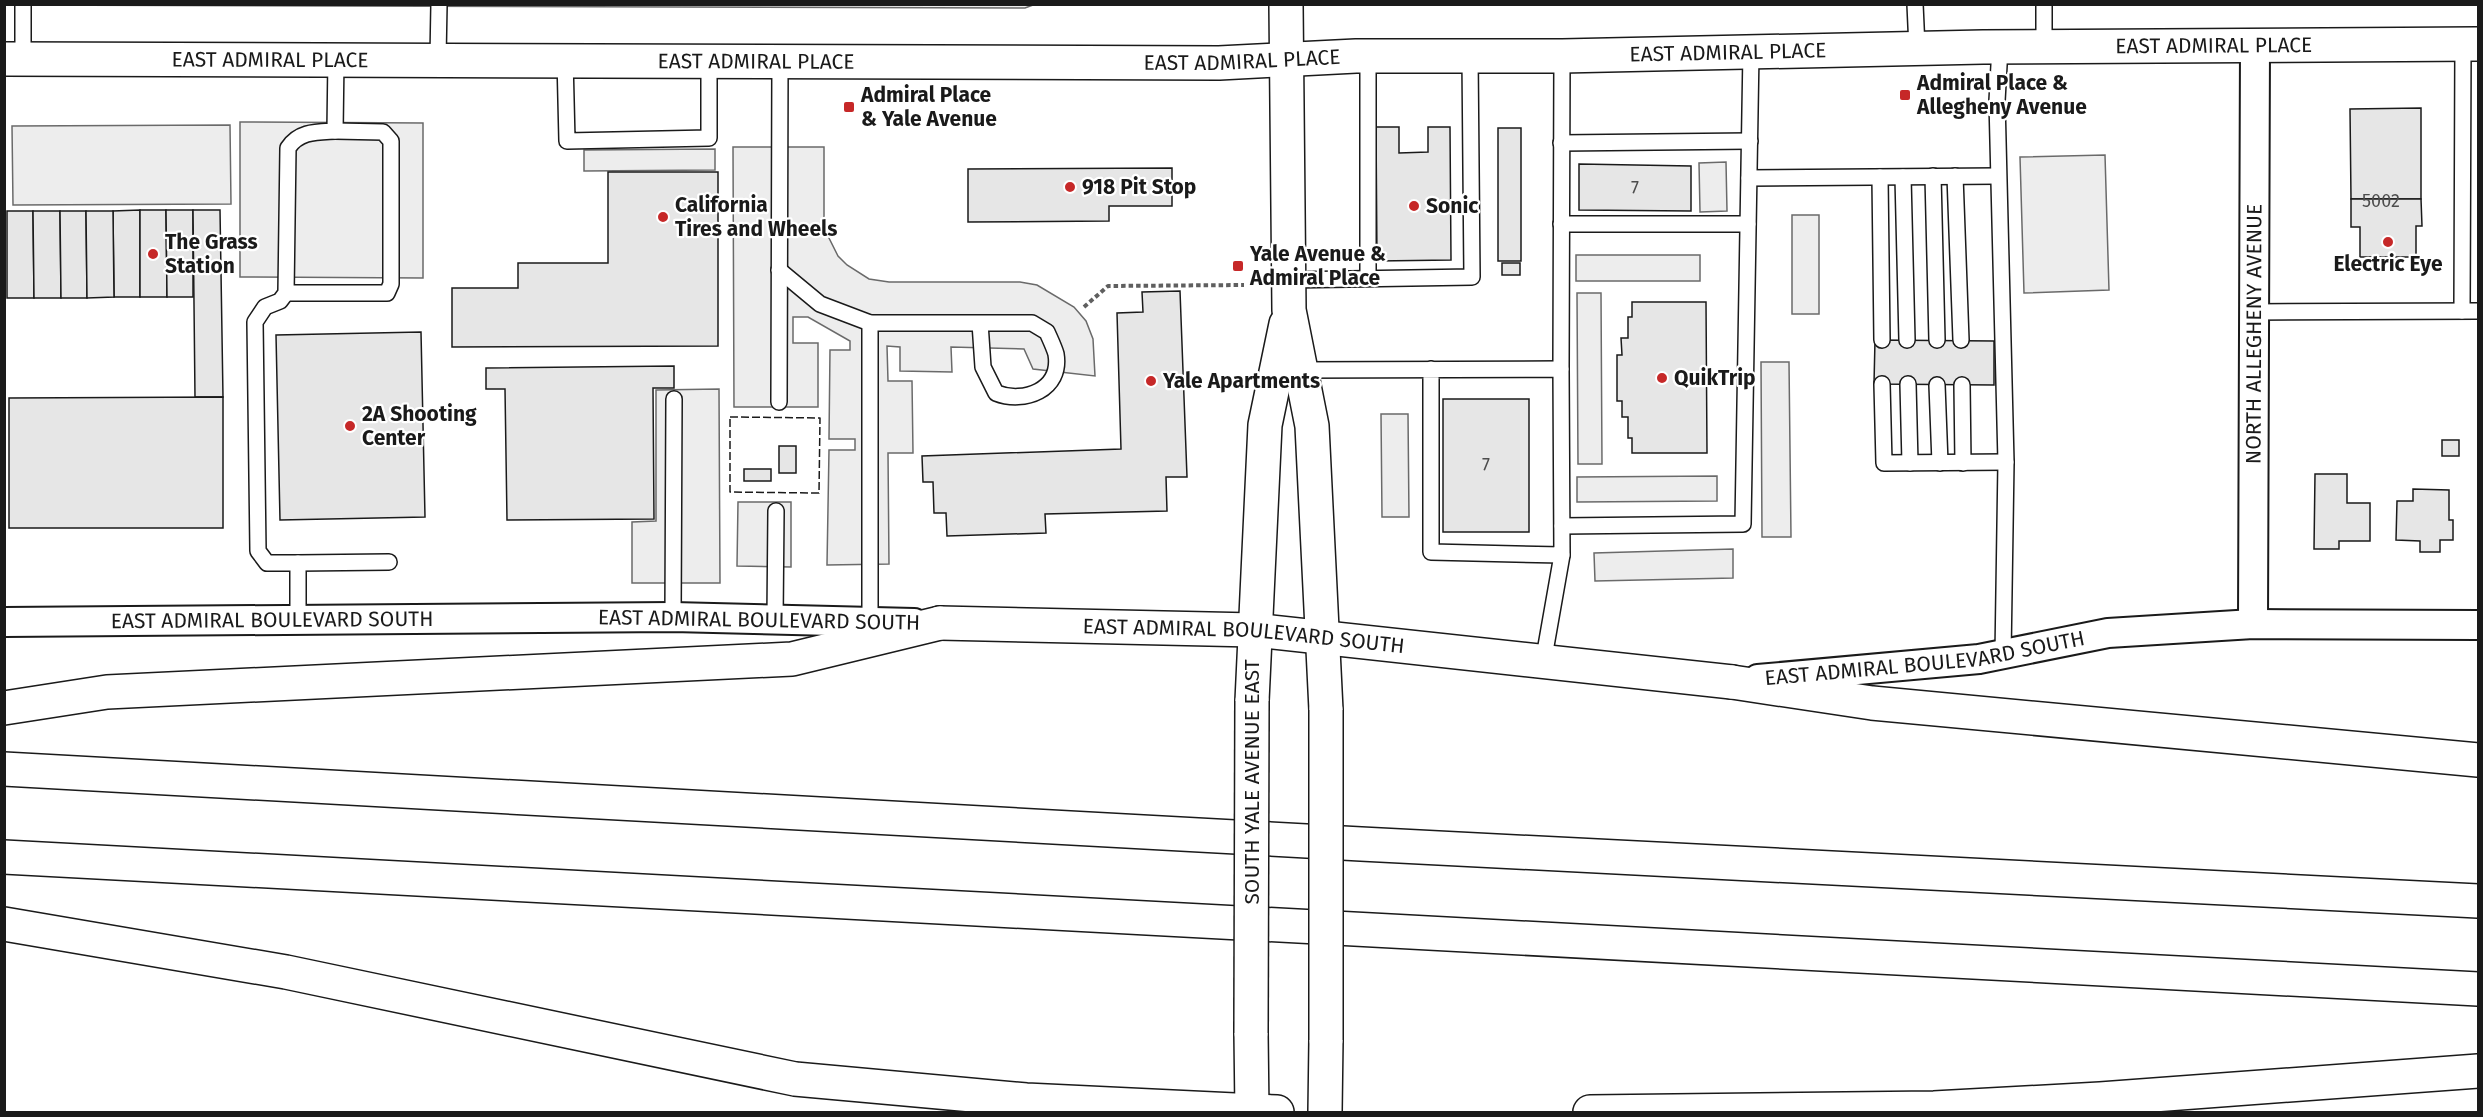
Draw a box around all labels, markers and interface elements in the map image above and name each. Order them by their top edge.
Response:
street label: EAST ADMIRAL PLACE [2115,32,2312,59]
street label: EAST ADMIRAL PLACE [1629,37,1827,68]
street label: EAST ADMIRAL PLACE [1143,44,1341,76]
street label: EAST ADMIRAL PLACE [171,47,369,73]
street label: EAST ADMIRAL PLACE [657,48,855,75]
place label: Admiral Place & Allegheny Avenue [1916,70,2087,120]
place label: Admiral Place & Yale Avenue [860,82,997,132]
marker: Admiral Place & Allegheny Avenue [1898,88,1912,102]
marker: Admiral Place & Yale Avenue [842,100,856,114]
place label: 918 Pit Stop [1082,174,1196,200]
house number: 7 [1631,177,1639,199]
marker: 918 Pit Stop [1063,180,1077,194]
house number: 5002 [2362,190,2400,212]
place label: California Tires and Wheels [675,192,837,242]
place label: Sonic [1426,193,1478,219]
marker: Sonic [1407,199,1421,213]
street label: NORTH ALLEGHENY AVENUE [2241,204,2267,464]
marker: California Tires and Wheels [656,210,670,224]
place label: The Grass Station [165,229,258,279]
marker: Electric Eye [2381,235,2395,249]
place label: Yale Avenue & Admiral Place [1249,241,1386,291]
marker: The Grass Station [146,247,160,261]
place label: Electric Eye [2333,251,2443,277]
marker: Yale Avenue & Admiral Place [1231,259,1245,273]
place label: QuikTrip [1674,365,1756,391]
place label: Yale Apartments [1162,368,1320,394]
marker: QuikTrip [1655,371,1669,385]
marker: Yale Apartments [1144,374,1158,388]
place label: 2A Shooting Center [362,401,477,451]
marker: 2A Shooting Center [343,419,357,433]
house number: 7 [1482,454,1490,476]
street label: EAST ADMIRAL BOULEVARD SOUTH [598,604,920,636]
street label: EAST ADMIRAL BOULEVARD SOUTH [111,606,433,634]
street label: EAST ADMIRAL BOULEVARD SOUTH [1082,613,1406,659]
street label: EAST ADMIRAL BOULEVARD SOUTH [1763,625,2087,691]
street label: SOUTH YALE AVENUE EAST [1239,659,1265,905]

